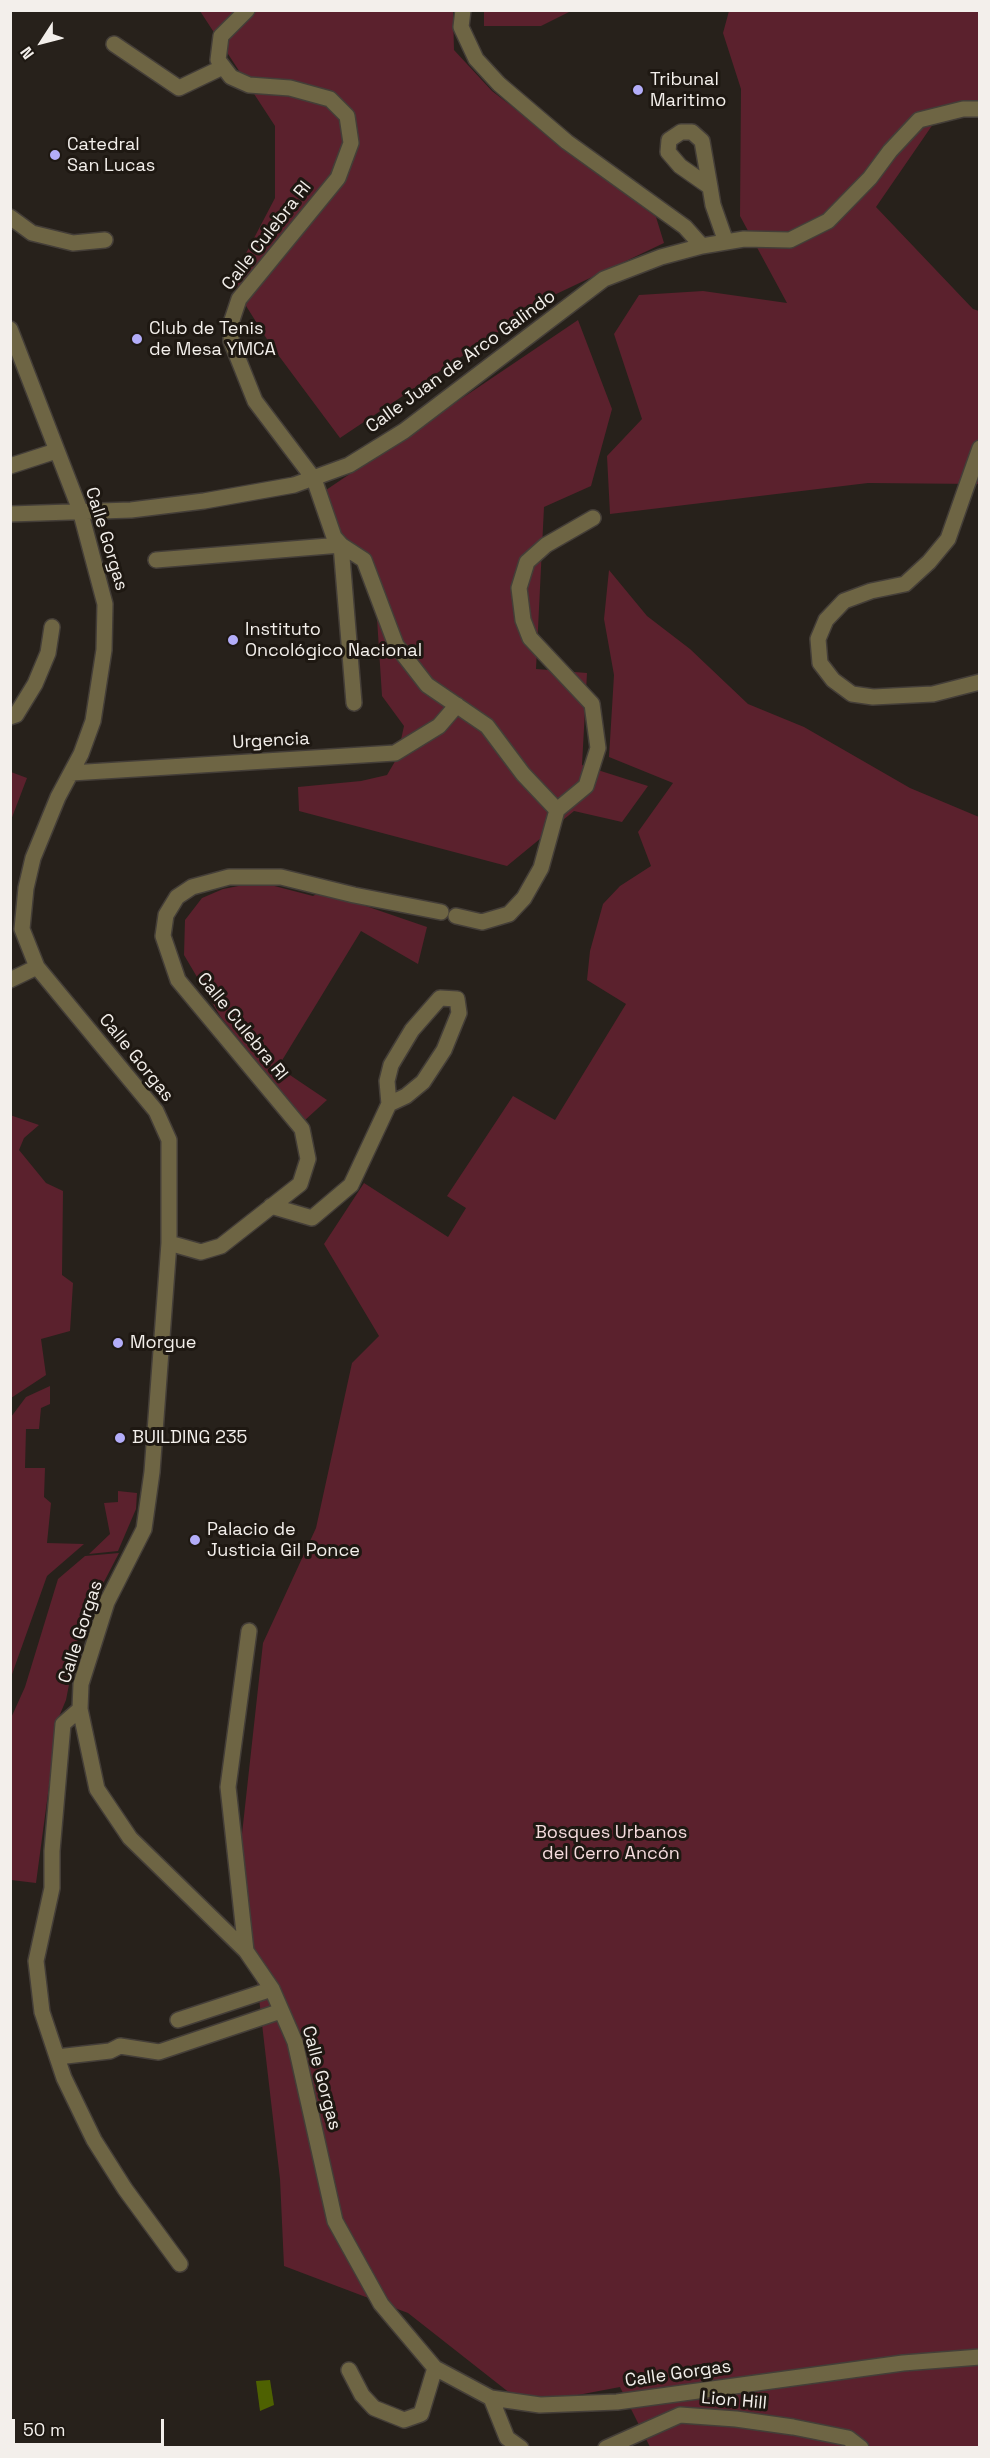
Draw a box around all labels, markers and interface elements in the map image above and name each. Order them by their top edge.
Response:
north arrow [12,12,72,72]
text: N [15,42,39,63]
place label: Tribunal Maritimo [650,69,726,112]
marker: Tribunal Maritimo [631,83,645,97]
place label: Catedral San Lucas [67,134,155,176]
marker: Catedral San Lucas [48,148,62,162]
street label: Calle Culebra Rl [218,177,316,295]
street label: Calle Juan de Arco Galindo [362,286,560,438]
place label: Club de Tenis de Mesa YMCA [149,318,276,360]
marker: Club de Tenis de Mesa YMCA [130,332,144,346]
street label: Calle Gorgas [80,485,132,593]
place label: Instituto Oncológico Nacional [245,619,422,662]
marker: Instituto Oncológico Nacional [226,633,240,647]
street label: Urgencia [232,728,310,754]
street label: Calle Culebra Rl [192,969,292,1085]
street label: Calle Gorgas [94,1010,178,1106]
place label: Morgue [130,1332,196,1354]
marker: Morgue [111,1336,125,1350]
place label: BUILDING 235 [132,1427,247,1449]
marker: BUILDING 235 [113,1431,127,1445]
place label: Palacio de Justicia Gil Ponce [207,1519,360,1562]
marker: Palacio de Justicia Gil Ponce [188,1533,202,1547]
street label: Calle Gorgas [54,1578,108,1686]
park label: Bosques Urbanos del Cerro Ancón [535,1822,687,1864]
street label: Calle Gorgas [297,2024,345,2132]
street label: Calle Gorgas [624,2356,732,2392]
street label: Lion Hill [700,2387,768,2415]
scale bar [15,2407,166,2445]
text: 50 m [23,2418,65,2441]

